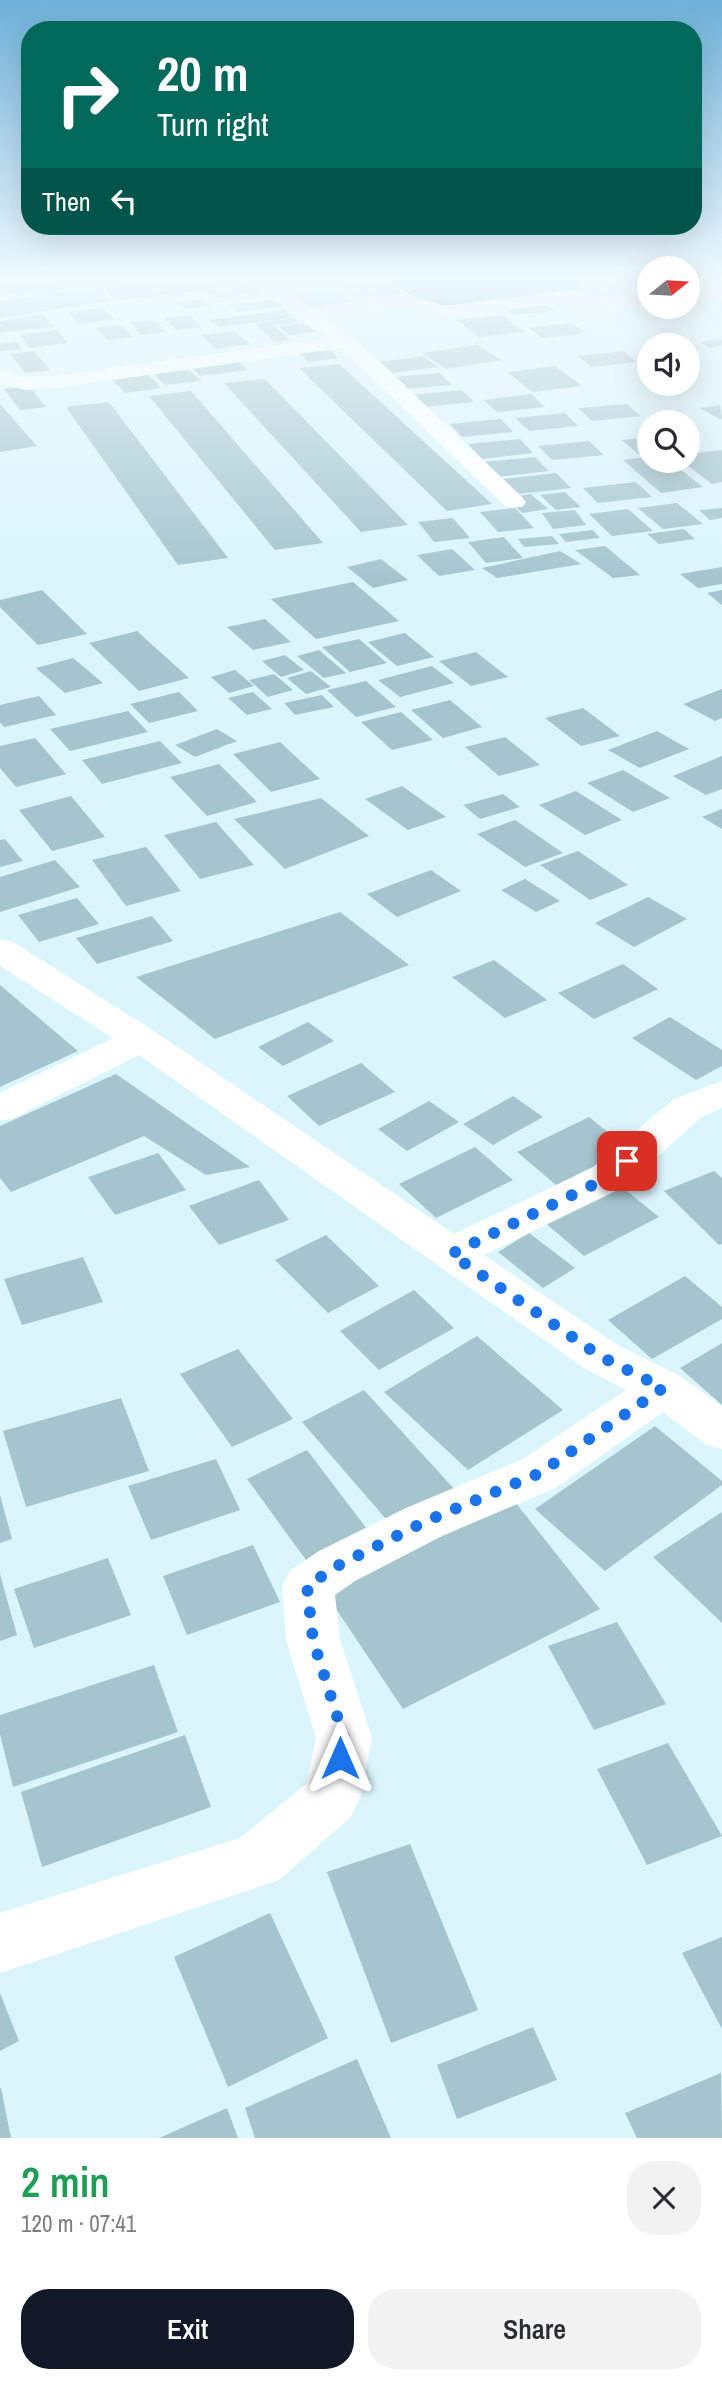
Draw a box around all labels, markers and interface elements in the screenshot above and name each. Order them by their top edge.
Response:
text: 20 m [157,40,249,106]
icon: right [42,49,133,140]
text: Turn right [157,103,269,146]
icon: left [105,182,143,220]
text: Then [42,184,91,219]
north arrow [637,256,700,318]
map controls [637,256,700,473]
button: sound [637,333,700,396]
button: search [637,410,700,473]
pin [597,1131,657,1191]
icon: arrive [608,1142,646,1180]
position arrow [303,1721,377,1795]
text: 2 min [21,2154,110,2210]
button: close [627,2161,701,2235]
text: 120 m · 07:41 [21,2208,136,2239]
button: Exit [21,2289,354,2369]
button: Share [368,2289,701,2369]

